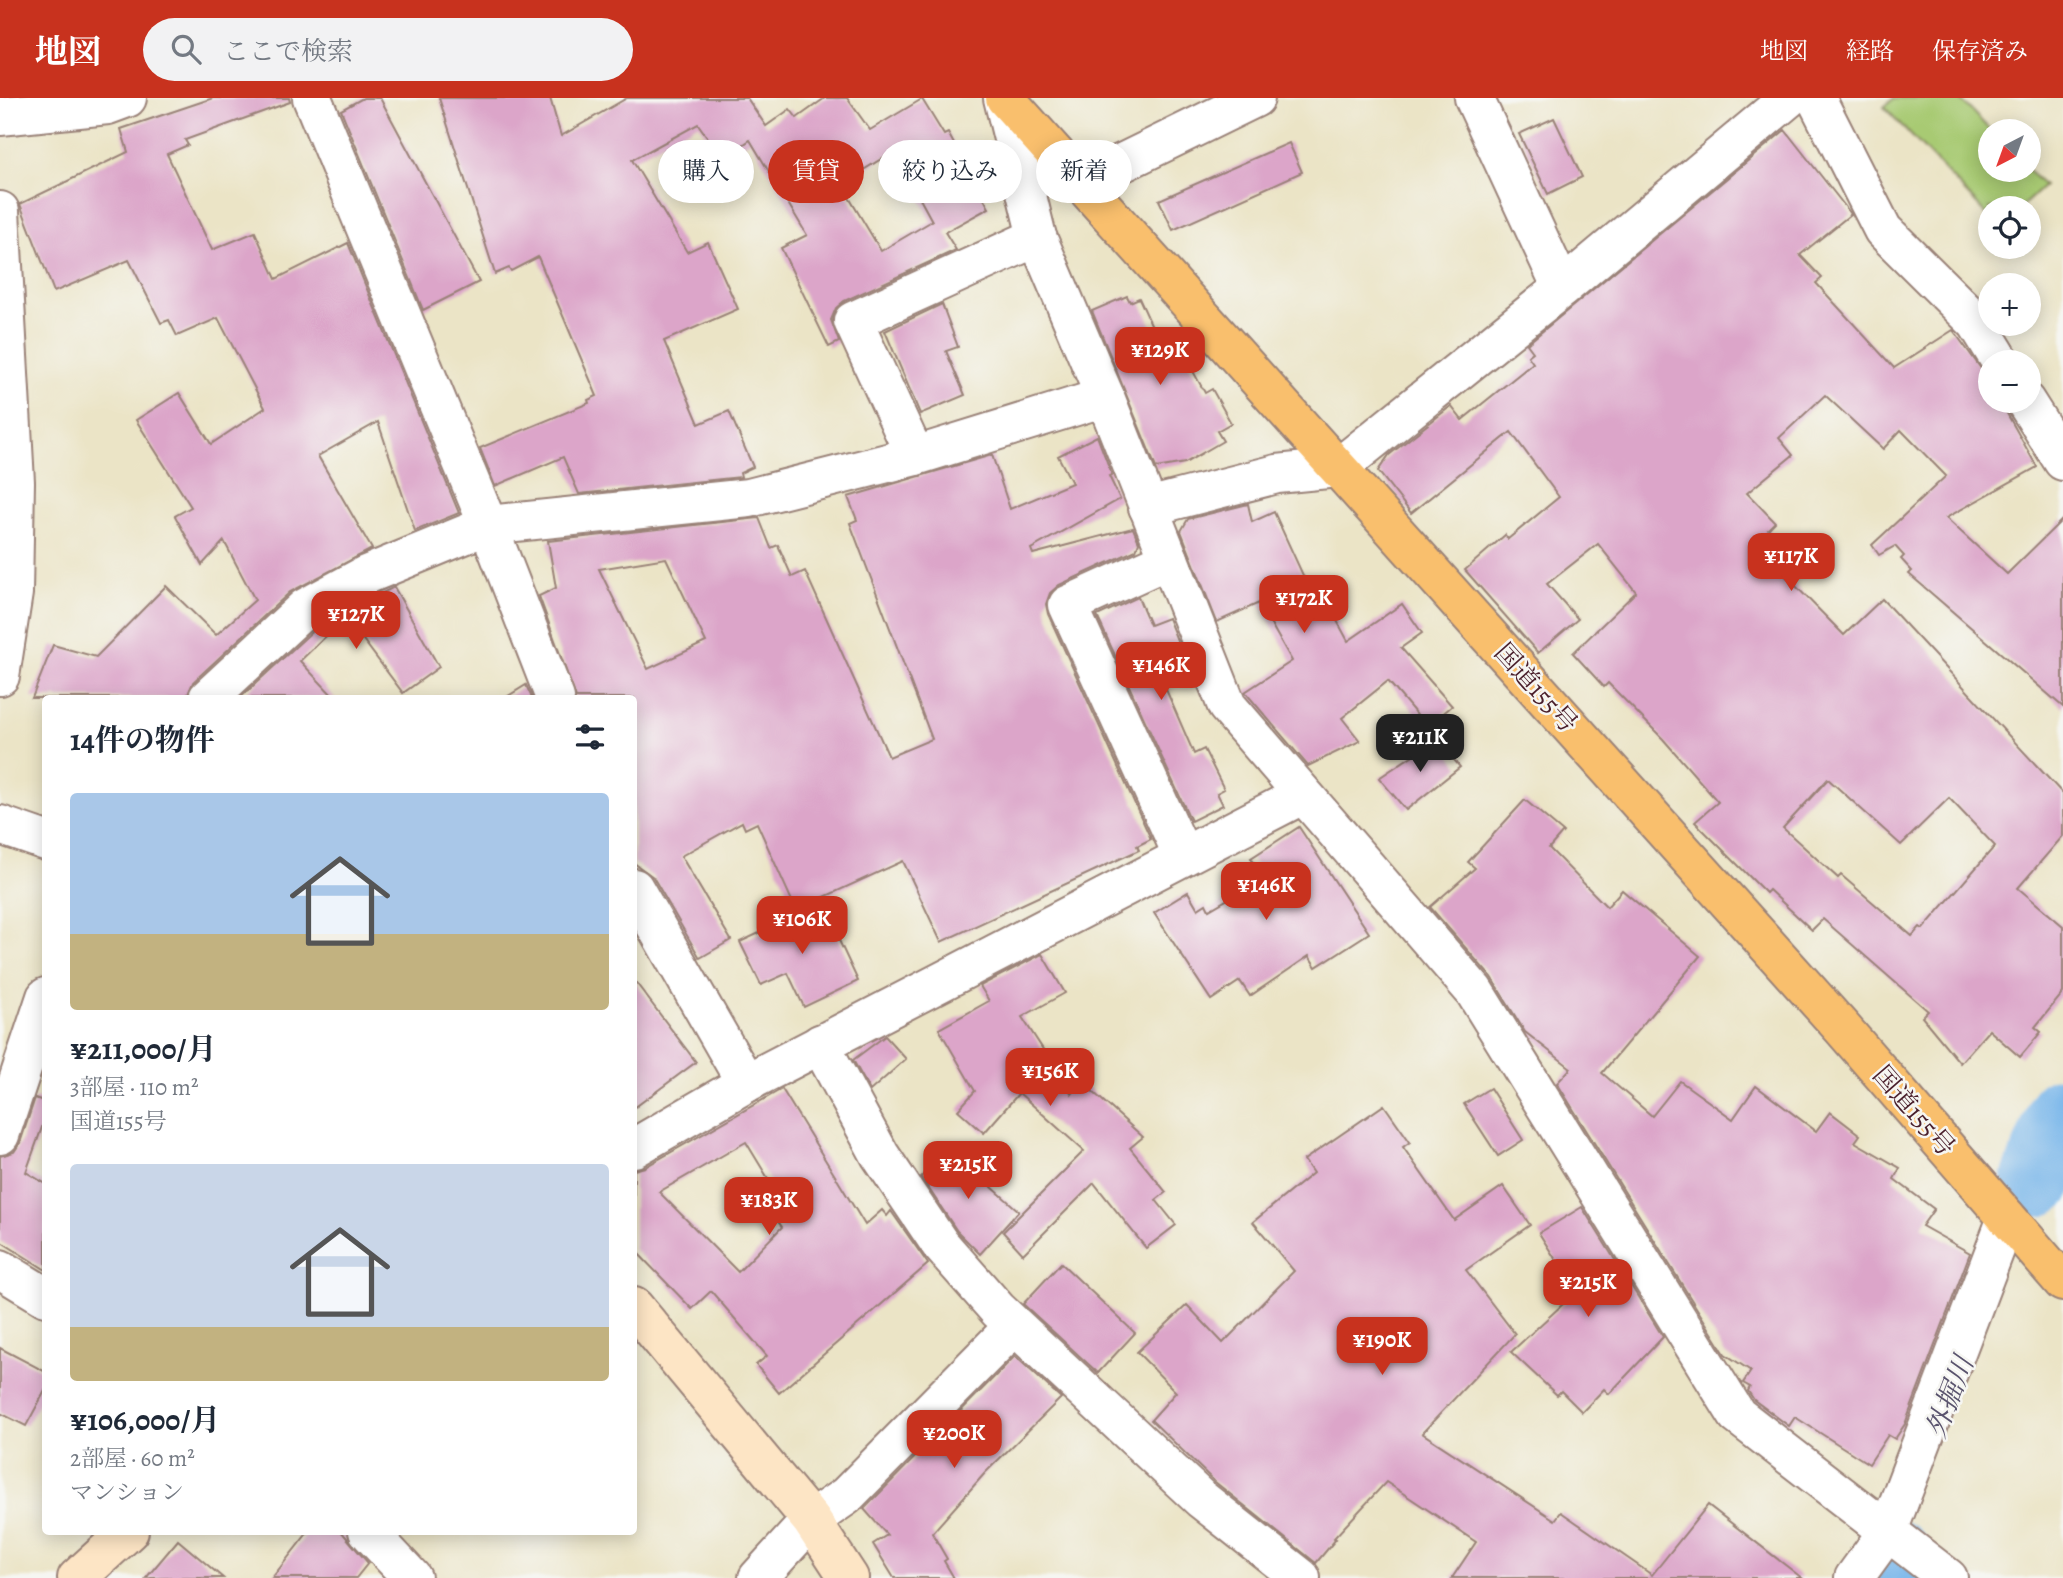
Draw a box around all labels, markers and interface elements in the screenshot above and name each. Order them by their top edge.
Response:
search box [143,18,633,81]
text: 地図 [35,29,101,74]
icon: search [167,30,205,68]
text: ここで検索 [223,34,353,69]
text: 地図 [1760,35,1808,67]
text: 経路 [1846,35,1894,67]
text: 保存済み [1932,35,2028,67]
north arrow [1978,119,2040,182]
map controls [1978,119,2041,413]
chip: 購入 [658,140,754,203]
chip: 賃貸 [768,140,864,203]
chip: 絞り込み [878,140,1022,203]
chip: 新着 [1036,140,1132,203]
button: locate [1978,196,2041,259]
button: + [1978,273,2041,336]
pin: ¥129K [1111,328,1209,387]
text: ¥129K [1131,334,1189,365]
button: − [1978,350,2041,413]
pin: ¥117K [1742,533,1840,593]
text: ¥117K [1764,540,1818,571]
pin: ¥172K [1255,575,1353,635]
text: ¥172K [1275,582,1333,613]
pin: ¥127K [307,592,405,651]
text: ¥127K [327,598,385,629]
street label: 国道155号 [1486,636,1586,740]
pin: ¥146K [1112,642,1210,702]
text: ¥146K [1132,649,1190,680]
pin: ¥211K [1371,714,1469,774]
icon: filters [571,718,609,756]
text: 14件の物件 [70,720,215,760]
text: ¥211K [1392,721,1448,752]
icon: home [277,838,403,964]
pin: ¥146K [1217,862,1315,922]
text: ¥146K [1237,869,1295,900]
pin: ¥106K [753,896,851,956]
text: ¥106K [773,903,831,934]
text: ¥211,000/月 [70,1029,216,1069]
pin: ¥156K [1001,1048,1099,1108]
text: ¥156K [1021,1055,1079,1086]
street label: 国道155号 [1865,1058,1963,1164]
text: 3部屋 · 110 m² [70,1072,198,1103]
text: 国道155号 [70,1106,167,1137]
pin: ¥215K [919,1142,1017,1201]
text: ¥215K [939,1148,997,1179]
pin: ¥183K [720,1178,818,1237]
text: ¥183K [740,1184,798,1215]
icon: home [277,1209,403,1335]
pin: ¥215K [1539,1260,1637,1319]
text: ¥215K [1559,1266,1617,1297]
pin: ¥190K [1333,1318,1431,1377]
text: ¥190K [1353,1324,1411,1355]
water label: 外掘川 [1917,1348,1984,1443]
text: ¥106,000/月 [70,1400,220,1440]
pin: ¥200K [905,1410,1003,1470]
text: ¥200K [923,1417,985,1448]
text: 2部屋 · 60 m² [70,1443,195,1474]
text: マンション [70,1477,184,1508]

